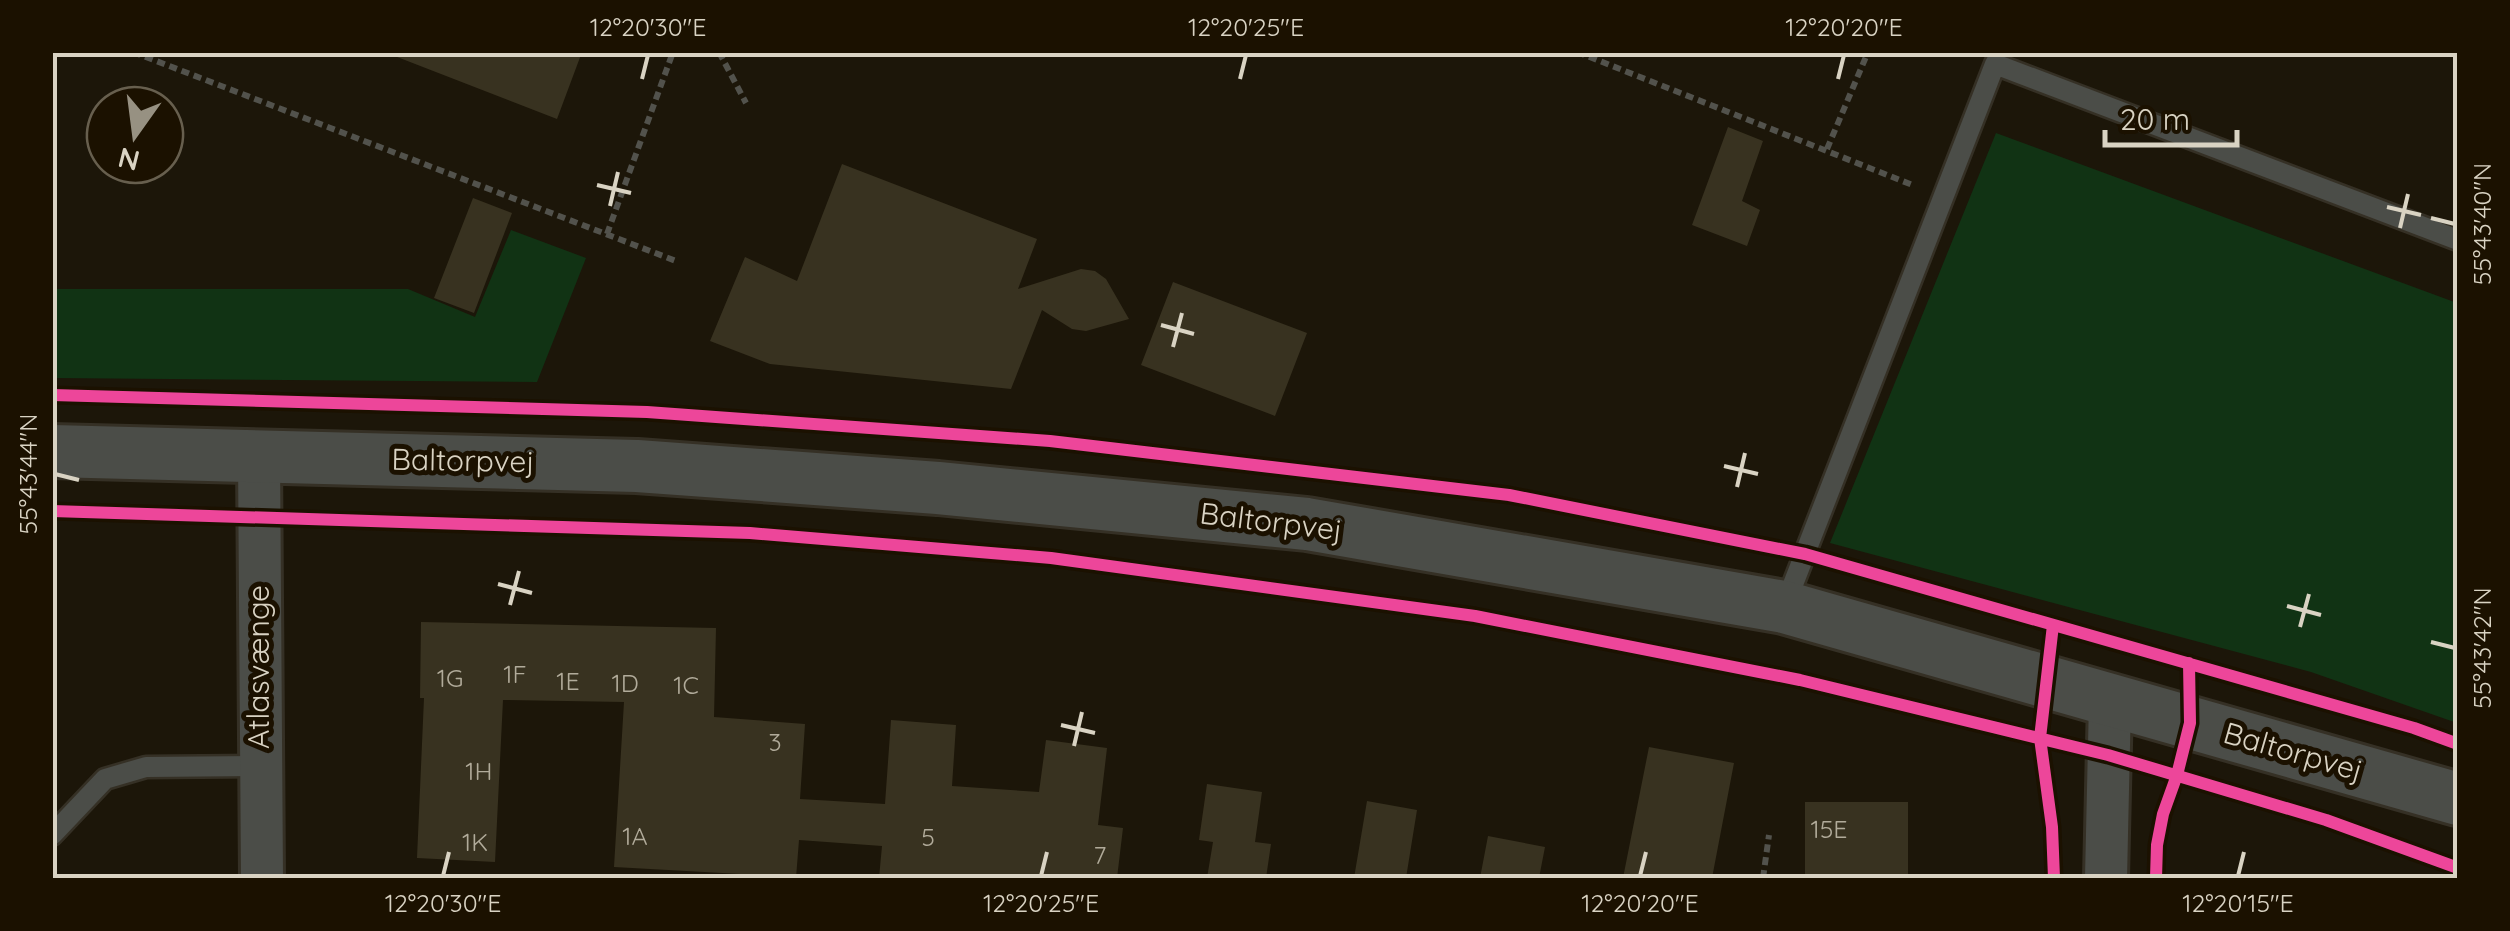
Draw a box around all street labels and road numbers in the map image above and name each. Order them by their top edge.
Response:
street label: Baltorpvej [391,440,535,480]
street label: Baltorpvej [1198,493,1344,549]
street label: Atlasvænge [239,585,277,749]
street label: Baltorpvej [2219,713,2367,789]

